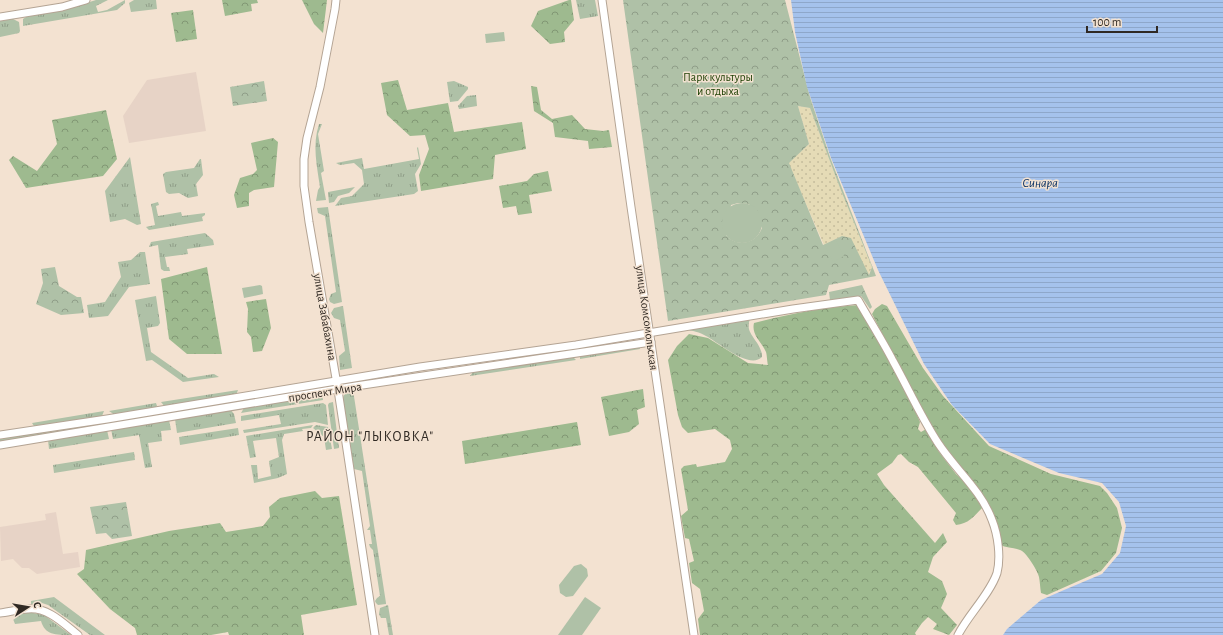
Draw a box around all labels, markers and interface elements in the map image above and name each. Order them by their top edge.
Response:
scale bar [1087,8,1157,34]
text: 100 m [1093,16,1121,28]
park label: Парк культуры и отдыха [683,71,753,97]
water label: Синара [1022,177,1058,190]
street label: улица Комсомольская [633,264,660,371]
street label: улица Забабахина [310,271,339,362]
street label: проспект Мира [287,380,363,404]
district label: РАЙОН "ЛЫКОВКА" [306,429,434,444]
north arrow [8,587,48,627]
text: С [31,601,43,609]

